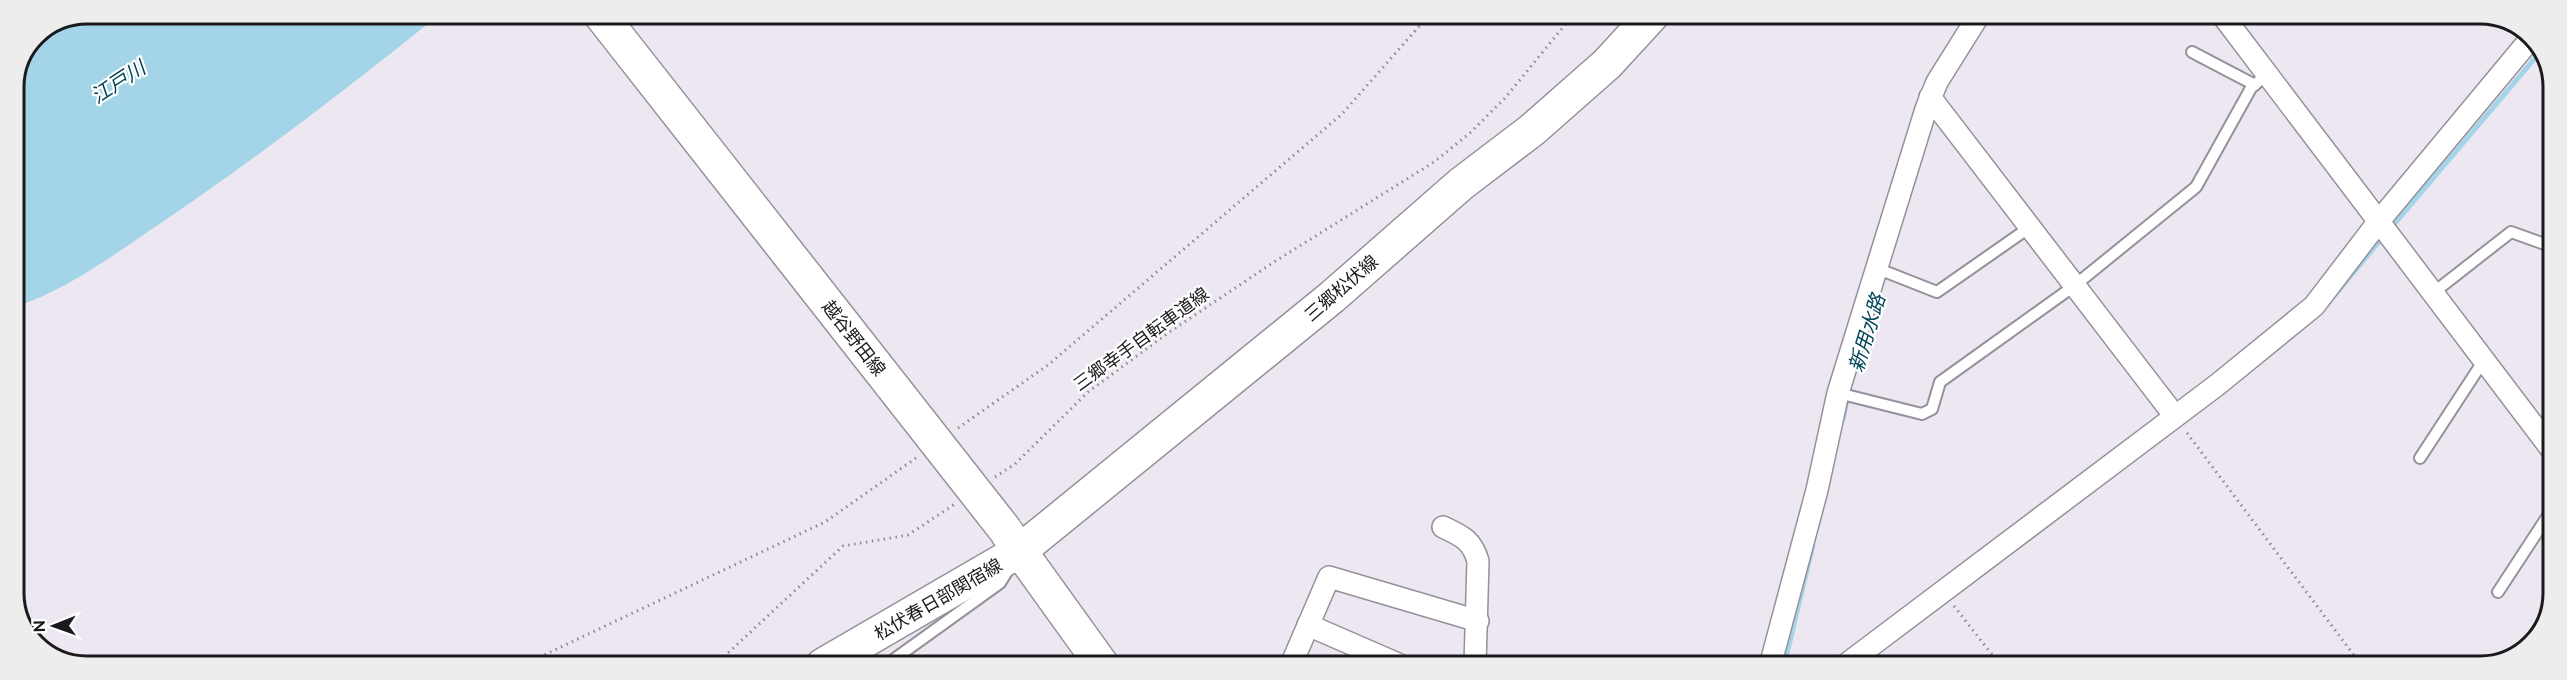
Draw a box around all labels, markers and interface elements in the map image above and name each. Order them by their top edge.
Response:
water label: 江戸川 [86,55,151,108]
street label: 三郷松伏線 [1300,251,1382,325]
street label: 三郷幸手自転車道線 [1069,283,1213,395]
water label: 新用水路 [1844,289,1891,375]
street label: 越谷野田線 [818,296,890,380]
street label: 松伏春日部関宿線 [870,554,1006,644]
north arrow [24,596,84,656]
text: N [30,620,49,633]

